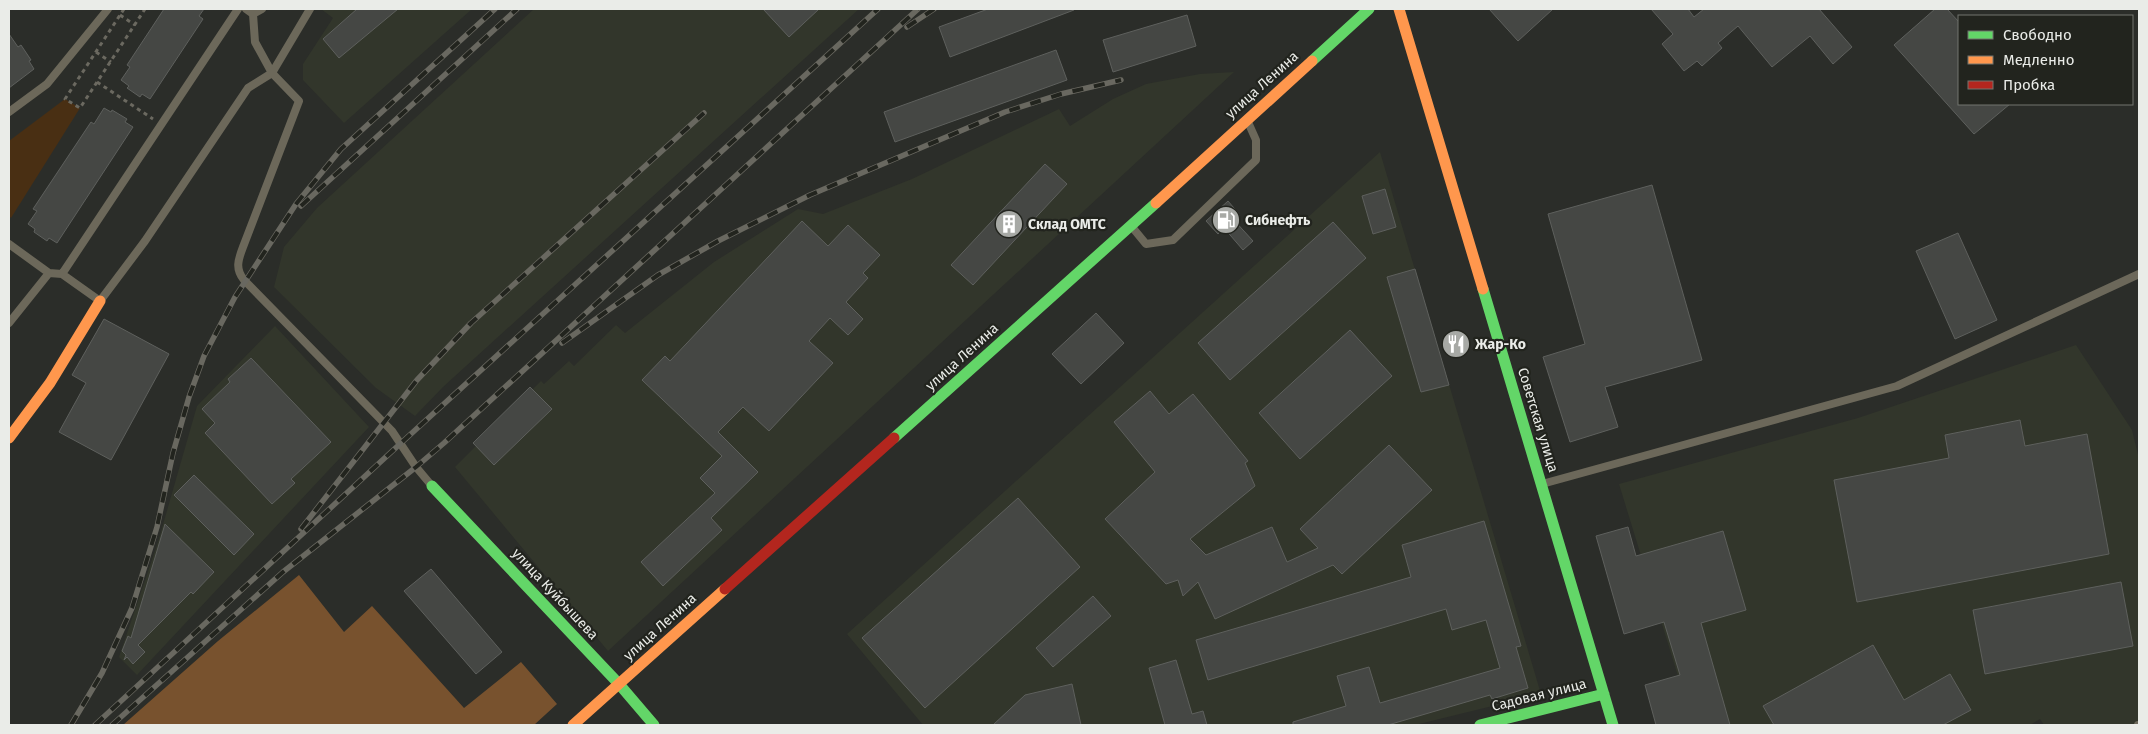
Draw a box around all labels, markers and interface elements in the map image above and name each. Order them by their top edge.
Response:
legend [1958,15,2133,105]
text: Свободно [2003,26,2072,44]
street label: улица Ленина [1222,48,1302,122]
text: Медленно [2003,51,2075,69]
text: Пробка [2003,76,2055,94]
fuel station icon: Сибнефть [1211,205,1241,235]
building icon: Склад ОМТС [994,209,1024,239]
place label: Сибнефть [1245,212,1311,229]
place label: Склад ОМТС [1028,216,1106,233]
street label: улица Ленина [922,320,1002,394]
restaurant icon: Жар-Ко [1441,329,1471,359]
place label: Жар-Ко [1474,336,1526,353]
street label: Советская улица [1514,366,1562,474]
street label: улица Куйбышева [508,545,602,643]
street label: улица Ленина [620,590,700,664]
street label: Садовая улица [1490,675,1588,715]

